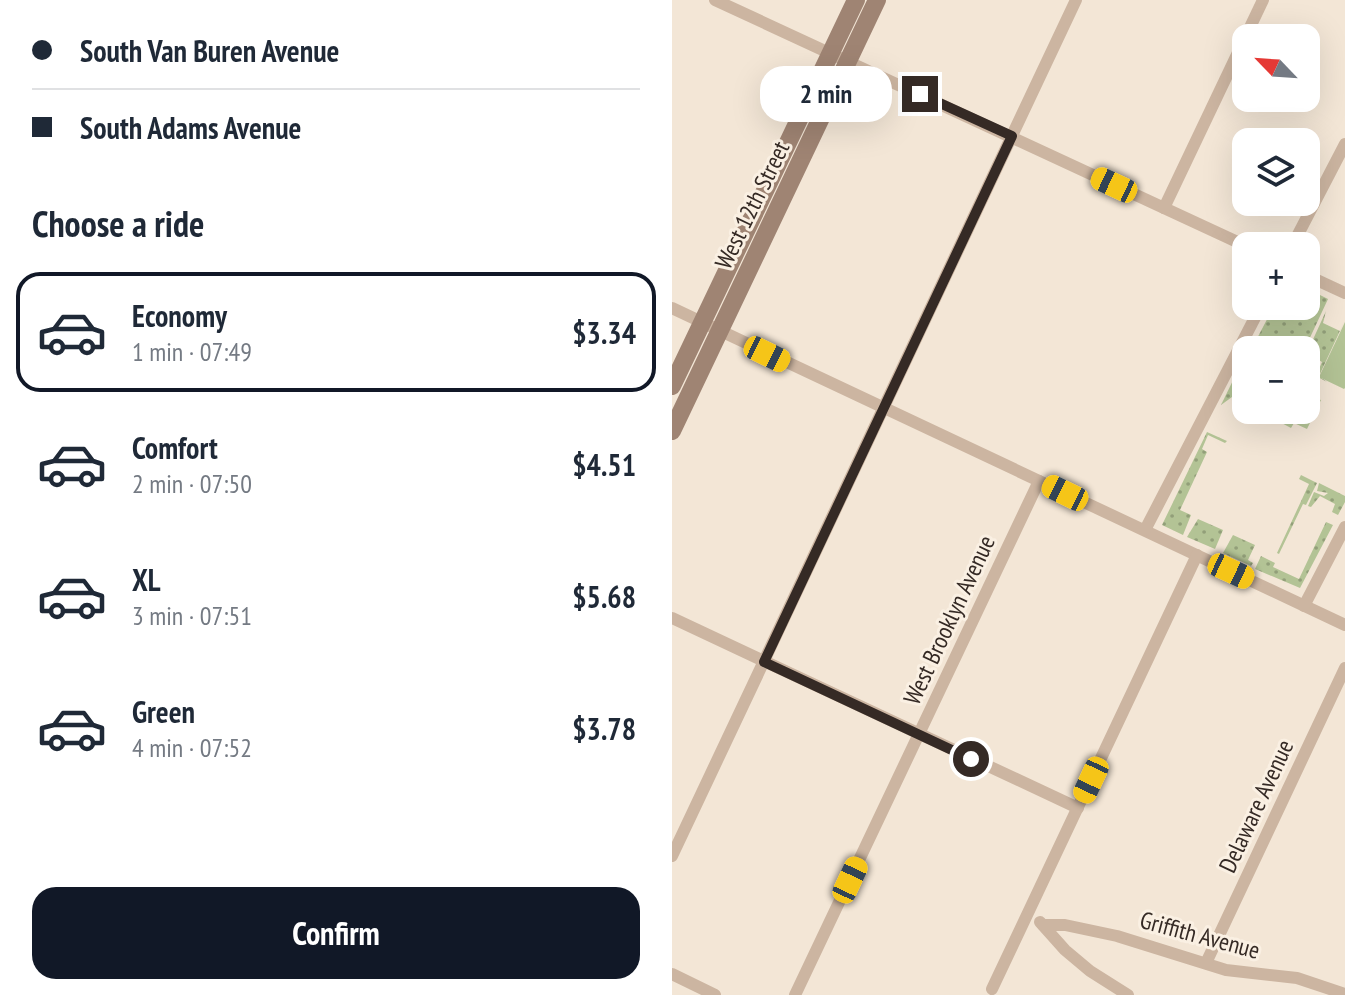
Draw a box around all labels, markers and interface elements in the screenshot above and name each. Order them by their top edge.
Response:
north arrow [1232,24,1320,112]
map controls [1232,24,1320,424]
text: South Van Buren Avenue [80,31,339,70]
callout: 2 min [760,66,892,122]
route end [902,76,938,112]
text: 2 min [800,77,852,110]
text: South Adams Avenue [80,108,301,147]
button: layers [1232,128,1320,216]
street label: West 12th Street [708,136,796,274]
car [1087,164,1141,206]
text: Choose a ride [32,200,204,247]
button: + [1232,232,1320,320]
icon: car [36,296,108,368]
text: Economy [132,296,227,335]
text: $3.34 [572,313,636,352]
car [740,333,794,375]
text: 1 min · 07:49 [132,335,252,368]
button: − [1232,336,1320,424]
icon: car [36,428,108,500]
text: Comfort [132,428,218,467]
text: $4.51 [572,445,636,484]
text: 2 min · 07:50 [132,467,252,500]
car [1038,472,1092,514]
street label: West Brooklyn Avenue [896,530,1002,710]
car [1204,550,1258,592]
icon: car [36,560,108,632]
text: XL [132,560,161,599]
text: $5.68 [572,577,636,616]
text: 3 min · 07:51 [132,599,252,632]
icon: car [36,692,108,764]
text: Green [132,692,195,731]
text: $3.78 [572,709,636,748]
text: 4 min · 07:52 [132,731,252,764]
street label: Delaware Avenue [1212,735,1300,877]
route start [953,741,989,777]
car [1070,753,1112,807]
car [829,853,871,907]
button: Confirm [32,887,640,979]
street label: Griffith Avenue [1137,904,1263,966]

